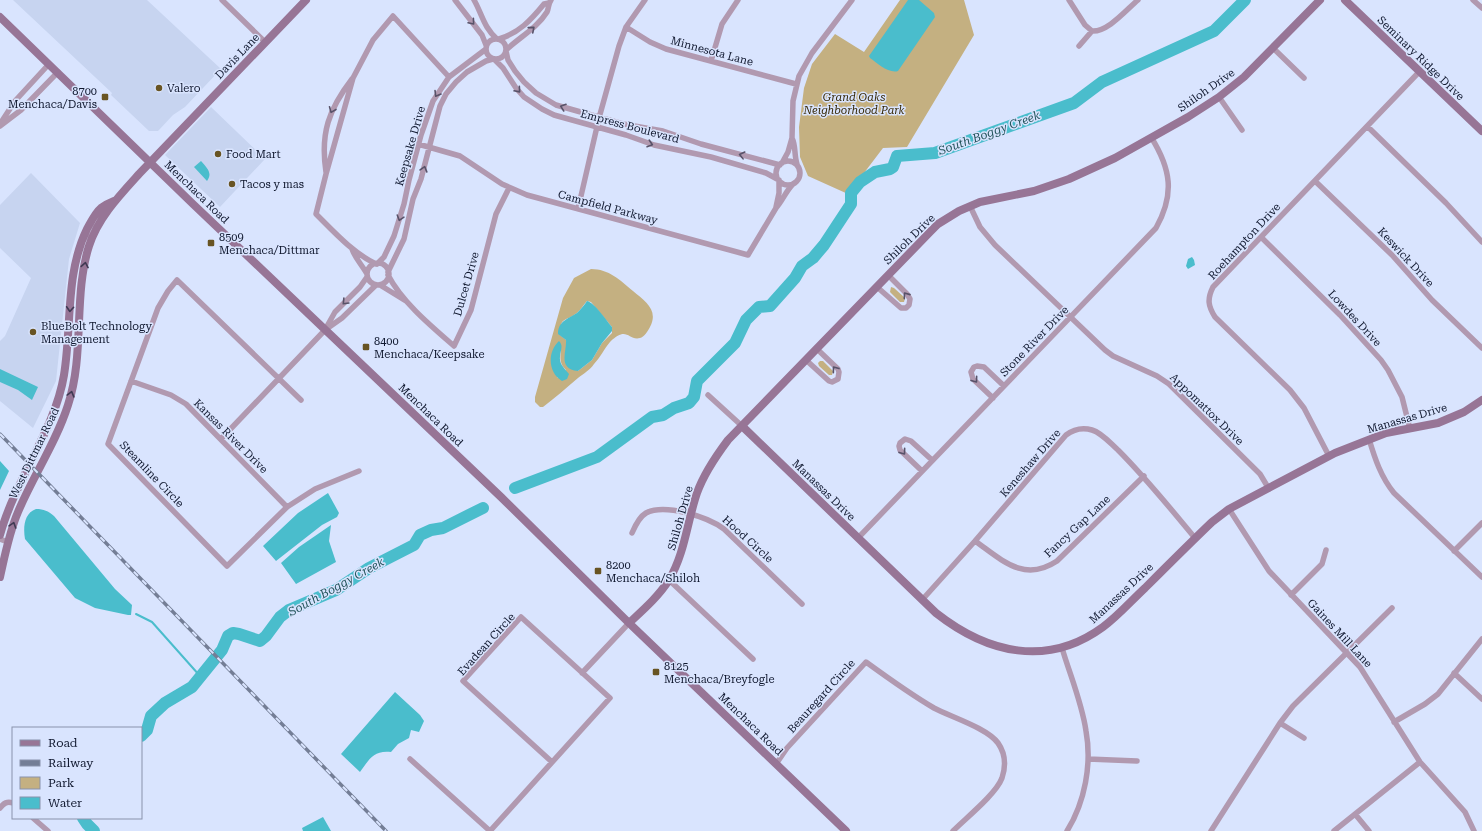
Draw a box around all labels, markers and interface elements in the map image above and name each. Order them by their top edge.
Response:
street label: Seminary Ridge Drive [1375,14,1467,103]
one-way arrow [467,18,474,25]
one-way arrow [527,27,534,34]
street label: Davis Lane [212,31,262,82]
street label: Minnesota Lane [669,34,755,69]
street label: Shiloh Drive [1175,66,1237,115]
place label: Valero [167,82,201,95]
marker: Valero [154,83,164,93]
place label: 8700 Menchaca/Davis [8,85,97,111]
one-way arrow [514,86,521,93]
one-way arrow [435,90,442,97]
park label: Grand Oaks Neighborhood Park [802,91,905,117]
marker: 8700 Menchaca/Davis [100,92,110,102]
one-way arrow [559,104,566,112]
street label: Keepsake Drive [393,105,428,188]
one-way arrow [329,107,337,114]
street label: Empress Boulevard [579,107,681,146]
water label: South Boggy Creek [935,108,1042,158]
one-way arrow [646,139,653,147]
place label: Food Mart [226,148,281,161]
marker: Food Mart [213,149,223,159]
one-way arrow [739,151,746,160]
street label: Menchaca Road [162,158,232,226]
one-way arrow [419,166,428,173]
place label: Tacos y mas [240,178,304,191]
marker: Tacos y mas [227,179,237,189]
street label: Campfield Parkway [557,188,660,227]
street label: Roehampton Drive [1206,200,1283,282]
street label: Shiloh Drive [881,212,938,267]
one-way arrow [396,214,405,221]
street label: Keswick Drive [1375,225,1436,290]
place label: 8509 Menchaca/Dittmar [219,231,320,257]
marker: 8509 Menchaca/Dittmar [206,238,216,248]
street label: Dulcet Drive [451,250,482,318]
one-way arrow [80,262,89,268]
street label: Lowdes Drive [1325,288,1384,349]
one-way arrow [904,292,911,299]
one-way arrow [342,297,350,305]
street label: Stone River Drive [997,303,1071,379]
one-way arrow [66,306,75,312]
place label: BlueBolt Technology Management [41,320,152,346]
marker: BlueBolt Technology Management [28,327,38,337]
place label: 8400 Menchaca/Keepsake [374,335,485,361]
marker: 8400 Menchaca/Keepsake [361,342,371,352]
one-way arrow [833,366,840,373]
street label: Appomattox Drive [1167,371,1246,448]
one-way arrow [970,375,977,382]
street label: Menchaca Road [396,381,466,449]
one-way arrow [67,391,75,397]
street label: Kansas River Drive [191,397,270,476]
street label: Manassas Drive [1366,401,1449,436]
street label: West Dittmar Road [7,406,62,501]
street label: Keneshaw Drive [997,427,1063,500]
street label: Steamline Circle [117,439,187,510]
one-way arrow [898,447,905,454]
street label: Manassas Drive [789,457,858,524]
street label: Shiloh Drive [665,485,696,552]
street label: Fancy Gap Lane [1042,493,1113,560]
street label: Hood Circle [720,513,776,566]
one-way arrow [8,522,17,529]
water label: South Boggy Creek [285,555,387,620]
place label: 8200 Menchaca/Shiloh [606,559,700,585]
street label: Manassas Drive [1087,561,1156,626]
marker: 8200 Menchaca/Shiloh [593,566,603,576]
street label: Gaines Mill Lane [1305,596,1375,670]
street label: Evadean Circle [455,611,518,678]
street label: Beauregard Circle [785,657,858,736]
place label: 8125 Menchaca/Breyfogle [664,660,774,686]
marker: 8125 Menchaca/Breyfogle [651,667,661,677]
street label: Menchaca Road [716,690,786,758]
legend [12,727,142,819]
text: Road [48,736,78,750]
text: Railway [48,756,94,770]
text: Park [48,776,75,790]
text: Water [48,796,82,810]

